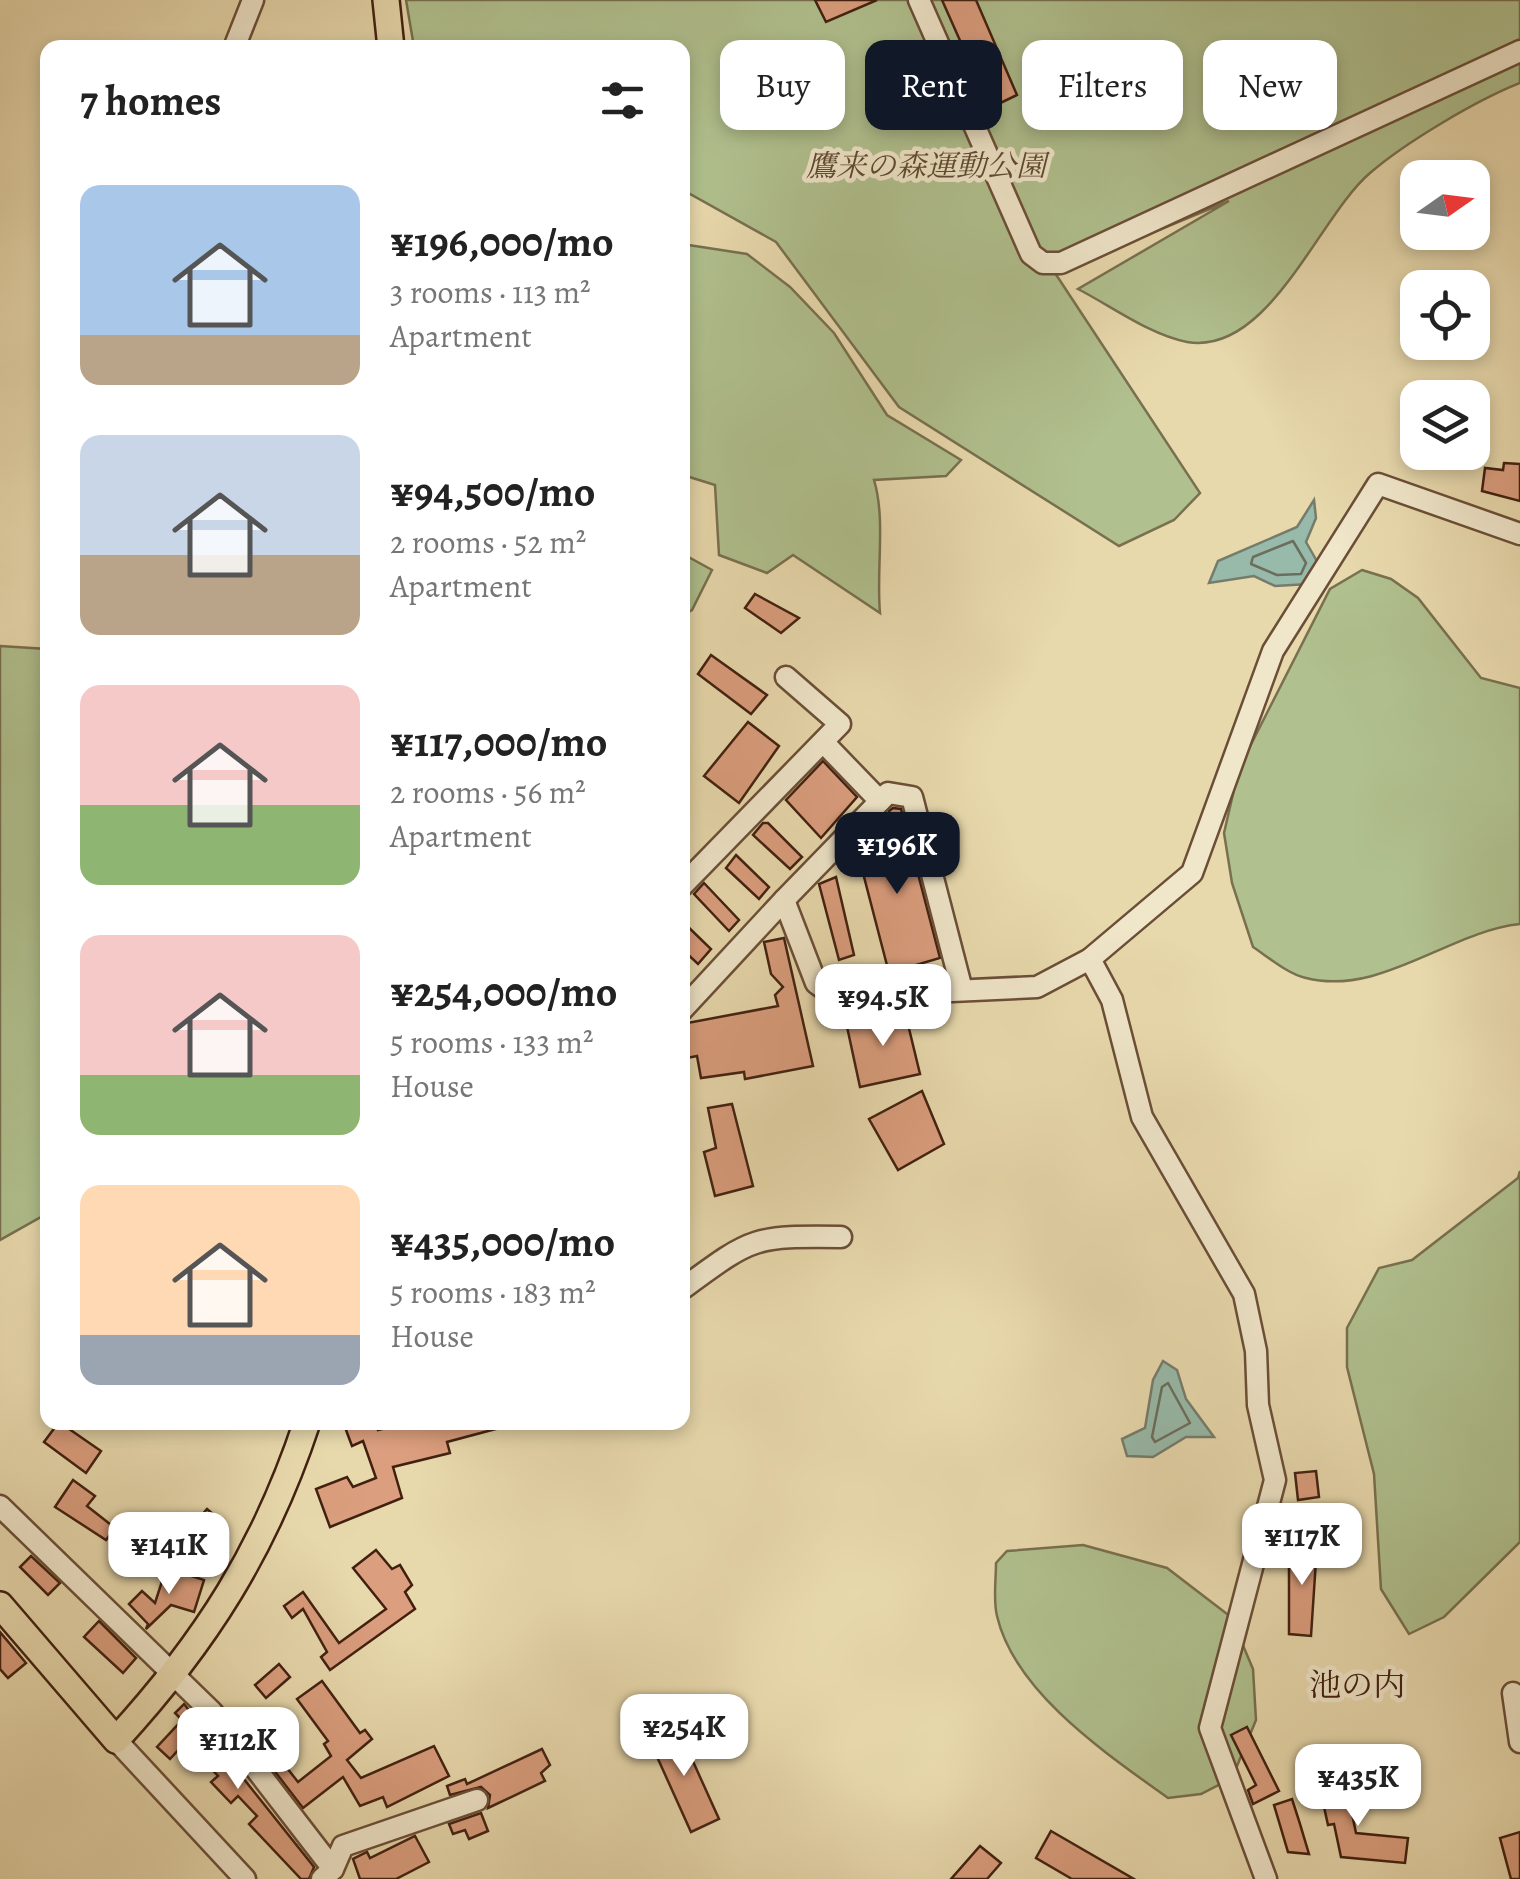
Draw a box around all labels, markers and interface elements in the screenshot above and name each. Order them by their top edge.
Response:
chip: Buy [720,40,845,130]
chip: Rent [865,40,1002,130]
chip: Filters [1022,40,1183,130]
chip: New [1203,40,1337,130]
text: 7 homes [80,72,221,129]
icon: filters [595,73,650,128]
park label: 鷹来の森運動公園 [806,146,1051,186]
north arrow [1400,160,1490,250]
map controls [1400,160,1490,470]
text: ¥196,000/mo [390,213,614,270]
icon: home [160,225,280,345]
text: 3 rooms · 113 m² [390,270,591,314]
button: locate [1400,270,1490,360]
text: Apartment [390,314,532,358]
button: layers [1400,380,1490,470]
text: ¥94,500/mo [390,463,595,520]
icon: home [160,475,280,595]
text: 2 rooms · 52 m² [390,520,586,564]
text: Apartment [390,564,532,608]
text: ¥117,000/mo [390,713,607,770]
icon: home [160,725,280,845]
text: 2 rooms · 56 m² [390,770,586,814]
pin: ¥196K [827,812,967,897]
text: Apartment [390,814,532,858]
text: ¥196K [857,822,937,866]
text: ¥254,000/mo [390,963,617,1020]
pin: ¥94.5K [802,964,964,1049]
text: ¥94.5K [837,974,929,1018]
icon: home [160,975,280,1095]
text: 5 rooms · 133 m² [390,1020,593,1064]
text: House [390,1064,474,1108]
text: ¥435,000/mo [390,1213,615,1270]
icon: home [160,1225,280,1345]
text: 5 rooms · 183 m² [390,1270,596,1314]
text: House [390,1314,474,1358]
pin: ¥117K [1232,1503,1372,1588]
pin: ¥141K [99,1512,239,1597]
text: ¥117K [1264,1513,1340,1557]
text: ¥141K [130,1522,208,1566]
district label: 池の内 [1309,1663,1405,1707]
pin: ¥254K [614,1694,754,1779]
text: ¥254K [642,1704,726,1748]
pin: ¥112K [168,1707,308,1792]
text: ¥112K [199,1717,277,1761]
pin: ¥435K [1288,1744,1428,1829]
text: ¥435K [1317,1754,1399,1798]

